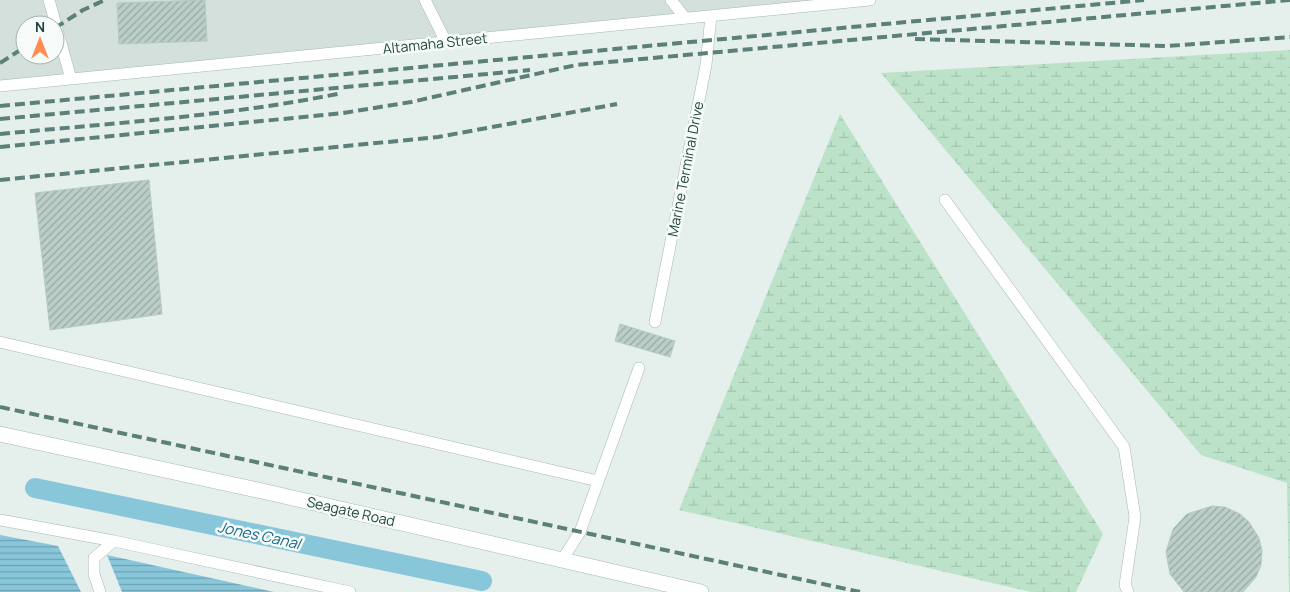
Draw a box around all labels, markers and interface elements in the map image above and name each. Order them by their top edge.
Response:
north arrow [15,15,65,65]
text: N [35,17,45,36]
street label: Altamaha Street [382,28,489,58]
street label: Marine Terminal Drive [663,100,707,238]
street label: Seagate Road [305,492,397,530]
water label: Jones Canal [216,516,305,555]

